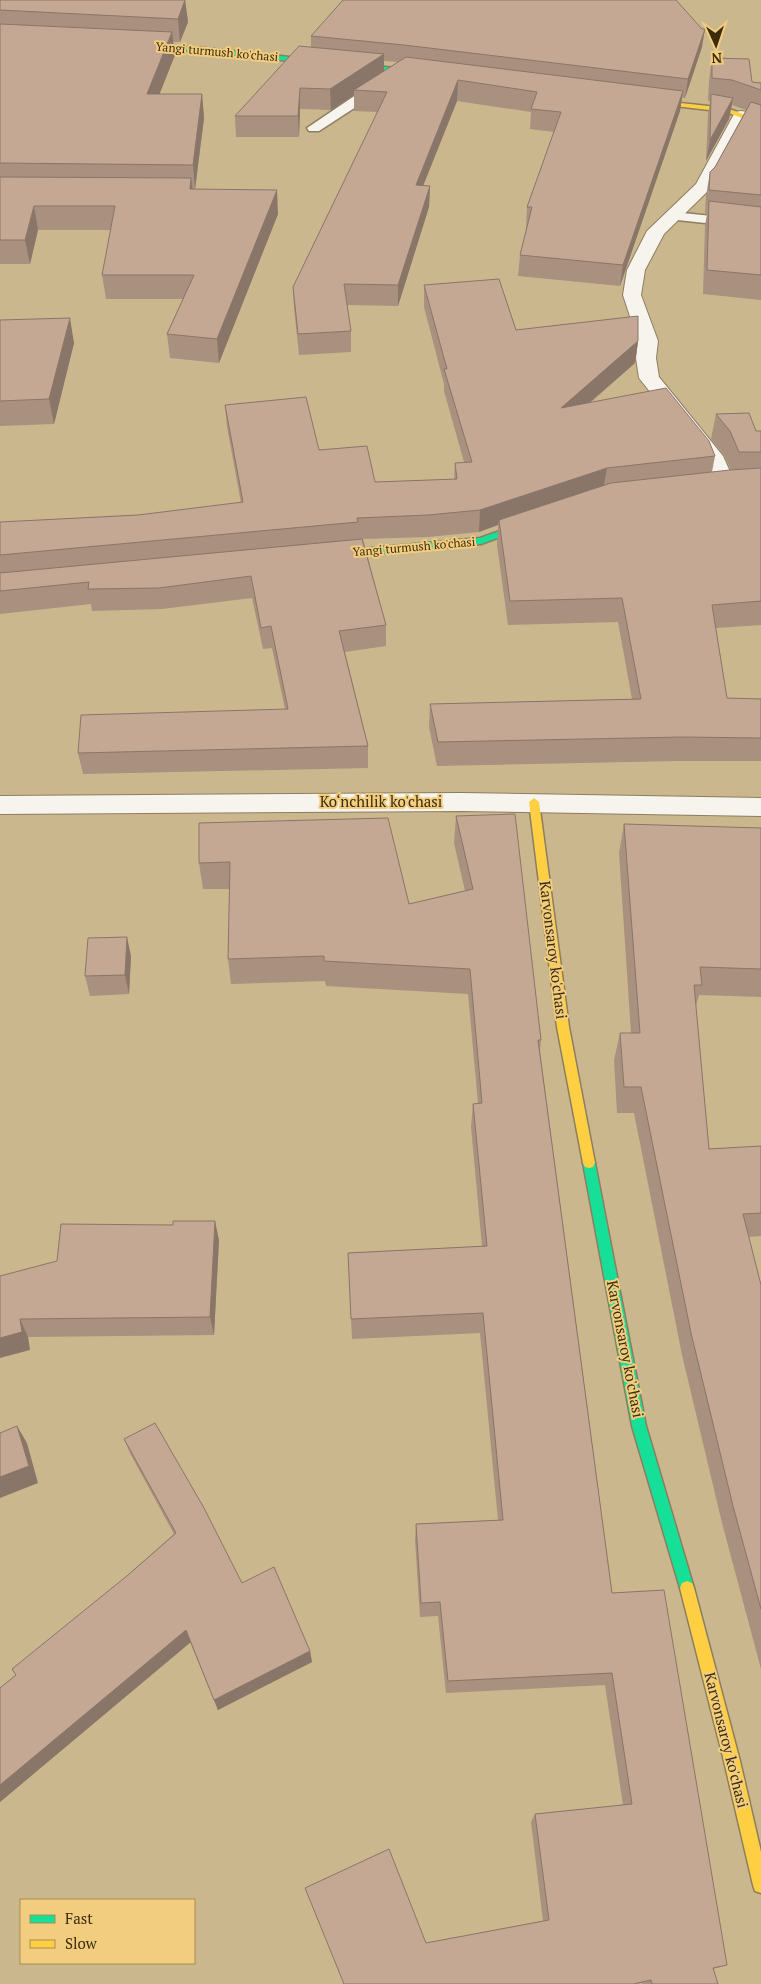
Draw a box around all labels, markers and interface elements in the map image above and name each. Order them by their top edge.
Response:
north arrow [691,20,741,70]
street label: Yangi turmush ko'chasi [155,39,279,64]
text: N [711,49,723,68]
street label: Yangi turmush ko'chasi [352,534,476,559]
street label: Ko‘nchilik ko'chasi [320,791,442,811]
street label: Karvonsaroy ko'chasi [536,880,572,1020]
street label: Karvonsaroy ko'chasi [603,1279,649,1419]
street label: Karvonsaroy ko'chasi [700,1670,754,1810]
legend [20,1899,195,1964]
text: Fast [65,1908,93,1928]
text: Slow [65,1933,98,1953]

